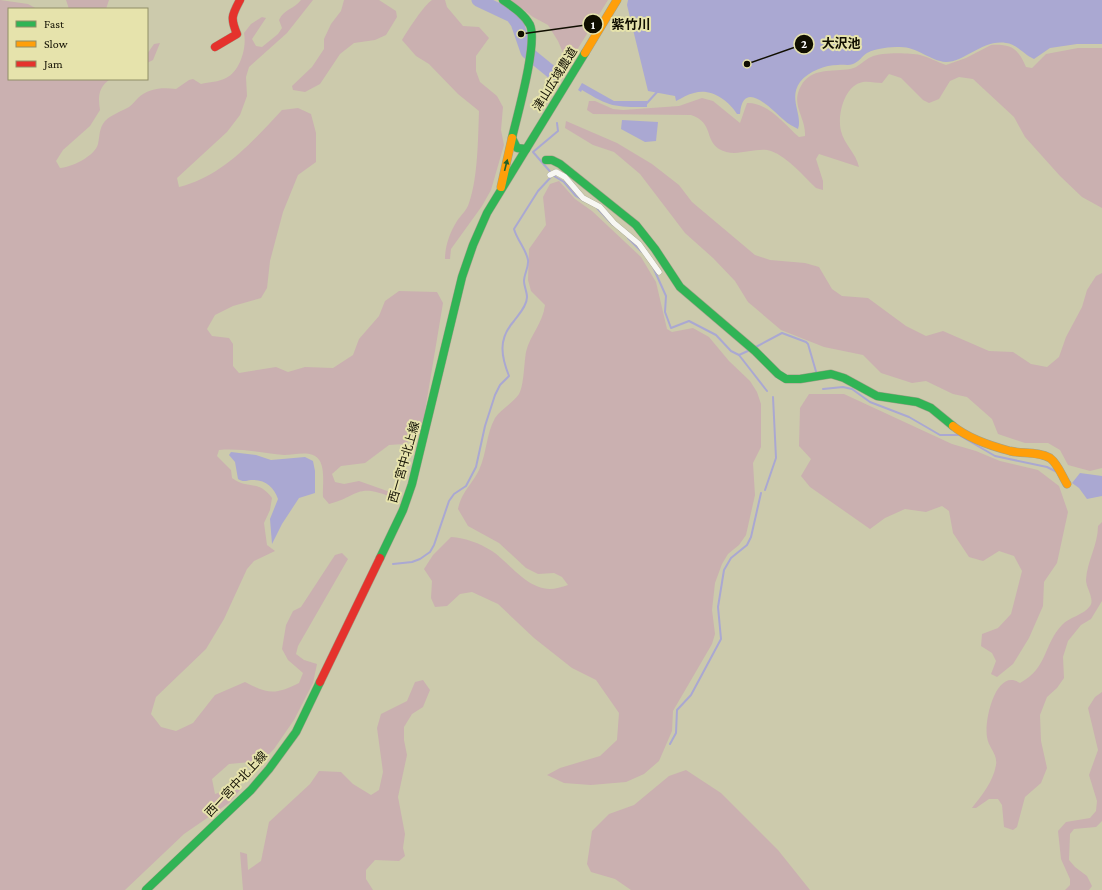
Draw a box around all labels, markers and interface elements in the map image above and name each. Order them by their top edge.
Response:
legend [8,8,148,80]
callout: 紫竹川 [583,12,658,37]
text: Fast [44,17,65,31]
text: 紫竹川 [611,17,651,32]
text: 1 [591,18,596,32]
callout: 大沢池 [794,31,869,56]
text: 大沢池 [821,36,861,51]
text: Slow [44,37,68,51]
text: 2 [801,37,807,51]
street label: 津山広域農道 [530,45,580,113]
text: Jam [43,57,63,71]
one-way arrow [503,159,509,171]
street label: 西一宮中北上線 [386,420,422,504]
street label: 西一宮中北上線 [202,749,270,819]

